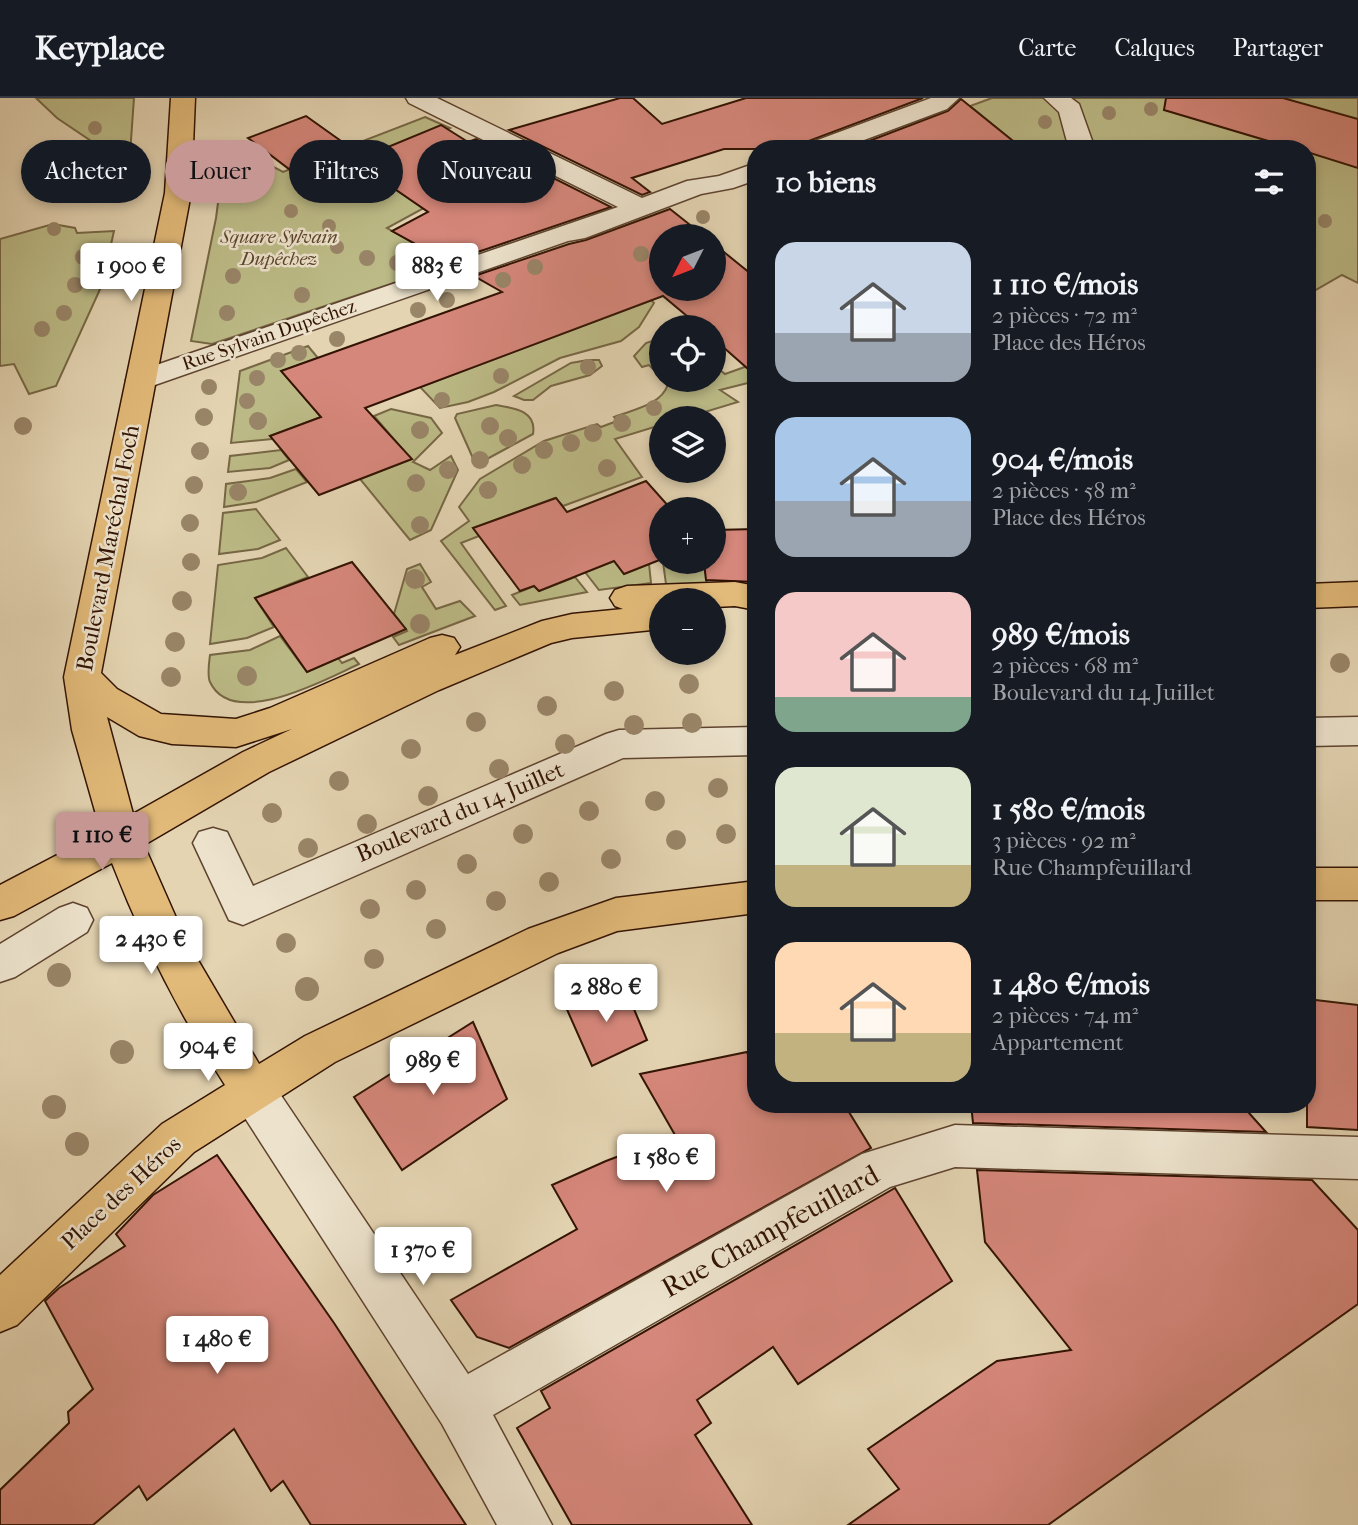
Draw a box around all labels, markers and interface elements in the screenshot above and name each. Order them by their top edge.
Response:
text: Keyplace [35,29,165,68]
text: Carte [1018,34,1076,62]
text: Calques [1114,34,1195,62]
text: Partager [1233,34,1323,62]
chip: Acheter [21,140,151,203]
chip: Louer [165,140,275,203]
chip: Filtres [289,140,403,203]
chip: Nouveau [417,140,556,203]
icon: filters [1250,163,1288,201]
text: 10 biens [775,165,876,200]
north arrow [649,224,726,301]
map controls [649,224,726,665]
park label: Square Sylvain Dupêchez [219,226,338,270]
pin: 1 900 € [66,244,196,303]
pin: 883 € [388,244,486,303]
text: 1 900 € [96,252,166,279]
text: 883 € [411,252,463,279]
text: 1 110 €/mois [992,267,1138,302]
icon: home [831,270,915,354]
street label: Rue Sylvain Dupêchez [179,295,359,375]
text: 2 pièces · 72 m² [992,302,1137,329]
button: locate [649,315,726,392]
text: Place des Héros [992,329,1146,356]
button: layers [649,406,726,483]
street label: Boulevard Maréchal Foch [71,423,145,673]
text: 904 €/mois [992,442,1133,477]
icon: home [831,445,915,529]
text: 2 pièces · 58 m² [992,477,1136,504]
button: + [649,497,726,574]
text: Place des Héros [992,504,1146,531]
button: − [649,588,726,665]
text: 989 €/mois [992,617,1130,652]
icon: home [831,620,915,704]
text: 2 pièces · 68 m² [992,652,1138,679]
text: Boulevard du 14 Juillet [992,679,1215,706]
street label: Boulevard du 14 Juillet [352,756,568,868]
text: 1 580 €/mois [992,792,1145,827]
icon: home [831,795,915,879]
pin: 1 110 € [37,812,167,872]
text: 1 110 € [72,821,132,848]
text: 3 pièces · 92 m² [992,827,1136,854]
text: Rue Champfeuillard [992,854,1192,881]
pin: 2 430 € [86,916,216,976]
text: 2 430 € [115,925,187,952]
pin: 2 880 € [541,964,671,1024]
text: 1 480 €/mois [992,967,1150,1002]
icon: home [831,970,915,1054]
text: 2 880 € [570,973,642,1000]
text: 2 pièces · 74 m² [992,1002,1138,1029]
pin: 904 € [159,1024,257,1083]
text: Appartement [992,1029,1124,1056]
text: 904 € [180,1032,236,1059]
pin: 989 € [384,1038,482,1097]
text: 989 € [406,1046,460,1073]
street label: Place des Héros [56,1131,186,1255]
pin: 1 580 € [601,1134,731,1194]
text: 1 580 € [633,1143,699,1170]
street label: Rue Champfeuillard [656,1157,885,1304]
pin: 1 370 € [358,1228,488,1287]
text: 1 370 € [391,1236,455,1263]
pin: 1 480 € [152,1316,282,1376]
text: 1 480 € [182,1325,252,1352]

